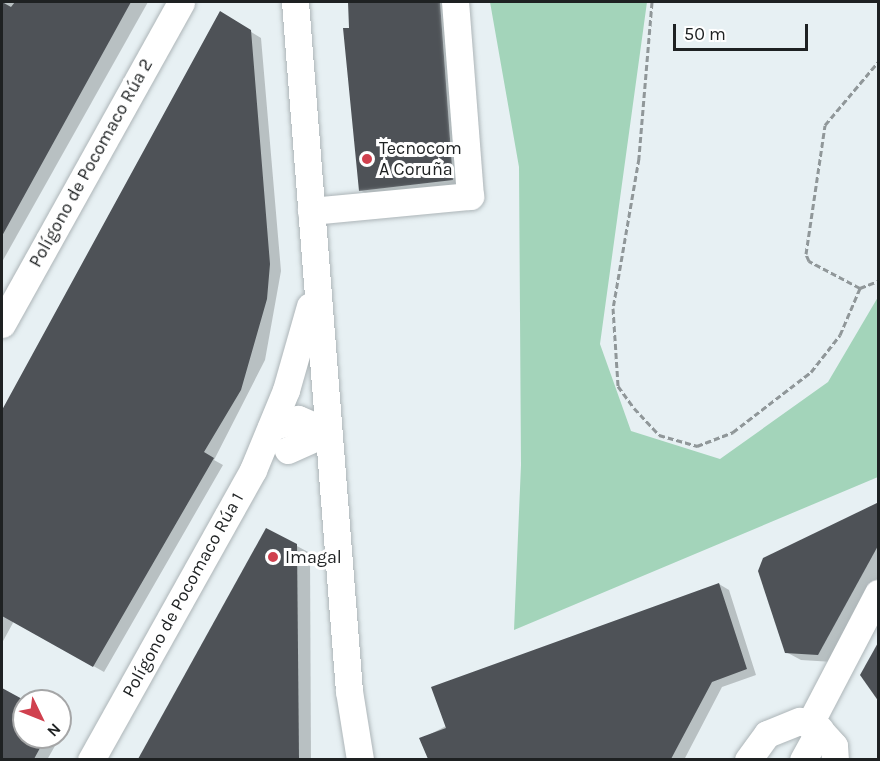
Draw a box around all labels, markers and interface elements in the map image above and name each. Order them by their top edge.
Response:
scale bar [676,12,811,50]
text: 50 m [684,23,726,45]
street label: Polígono de Pocomaco Rúa 2 [25,55,157,271]
place label: Tecnocom A Coruña [379,138,462,180]
marker: Tecnocom A Coruña [360,152,374,166]
street label: Polígono de Pocomaco Rúa 1 [118,489,248,701]
place label: Imagal [285,546,342,568]
marker: Imagal [266,550,280,564]
north arrow [12,689,72,749]
text: N [43,720,65,741]

